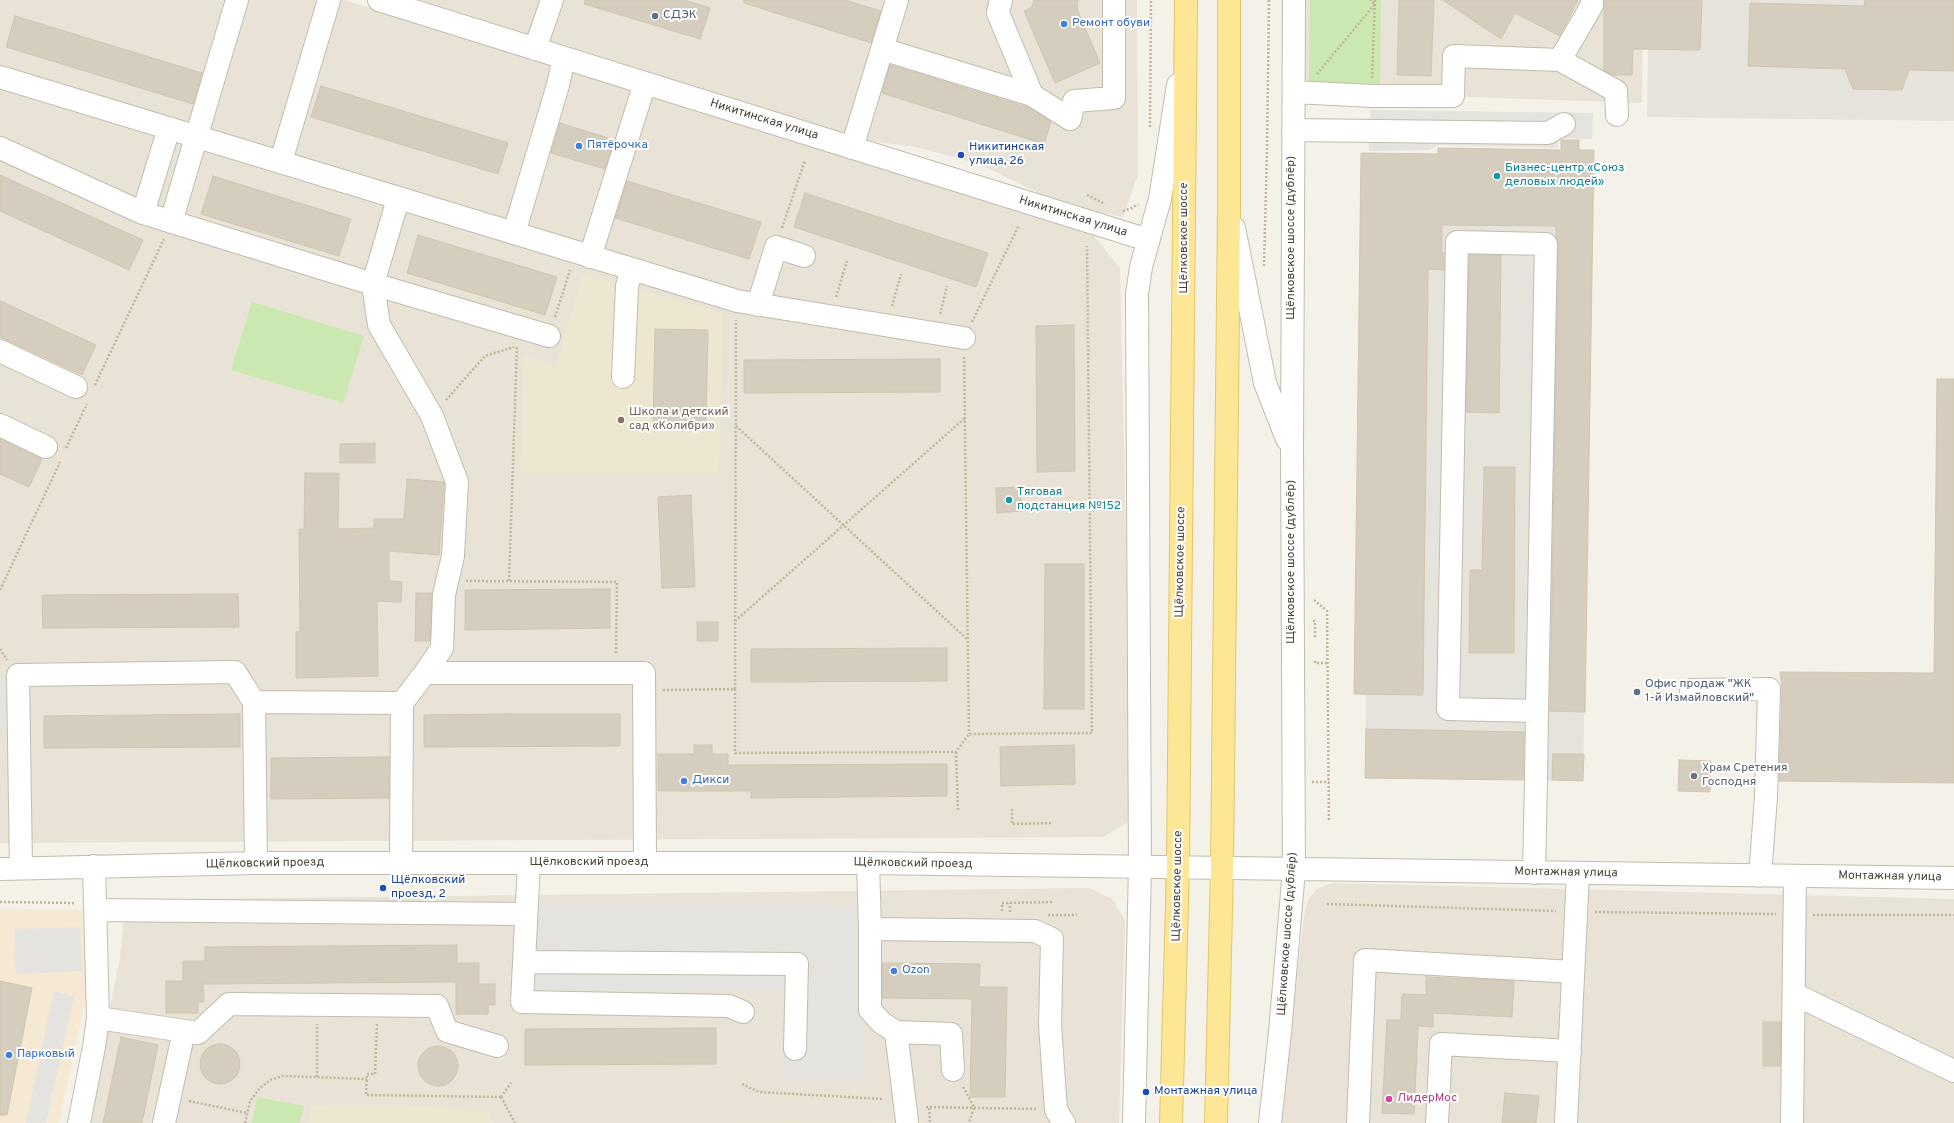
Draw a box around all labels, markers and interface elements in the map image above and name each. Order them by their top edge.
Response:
place label: СДЭК [663,9,697,23]
marker: СДЭК [650,11,660,21]
place label: Ремонт обуви [1072,17,1150,31]
marker: Ремонт обуви [1059,19,1069,29]
street label: Никитинская улица [708,97,820,143]
place label: Пятёрочка [587,139,648,153]
marker: Пятёрочка [574,141,584,151]
place label: Никитинская улица, 26 [969,141,1044,169]
marker: Никитинская улица, 26 [956,150,966,160]
street label: Щёлковское шоссе (дублёр) [1285,156,1299,320]
place label: Бизнес-центр «Союз деловых людей» [1505,162,1624,190]
marker: Бизнес-центр «Союз деловых людей» [1492,171,1502,181]
street label: Щёлковское шоссе [1178,182,1192,294]
street label: Никитинская улица [1017,194,1129,240]
place label: Школа и детский сад «Колибри» [629,406,729,434]
marker: Школа и детский сад «Колибри» [616,415,626,425]
street label: Щёлковское шоссе (дублёр) [1285,480,1299,644]
place label: Тяговая подстанция №152 [1017,486,1121,514]
marker: Тяговая подстанция №152 [1004,495,1014,505]
street label: Щёлковское шоссе [1173,506,1189,618]
place label: Офис продаж "ЖК 1-й Измайловский" [1645,678,1754,706]
marker: Офис продаж "ЖК 1-й Измайловский" [1632,687,1642,697]
place label: Храм Сретения Господня [1702,762,1787,790]
marker: Храм Сретения Господня [1689,771,1699,781]
place label: Дикси [692,774,729,788]
marker: Дикси [679,776,689,786]
street label: Щёлковское шоссе [1170,830,1186,942]
street label: Щёлковское шоссе (дублёр) [1275,852,1301,1016]
street label: Щёлковский проезд [205,856,325,872]
street label: Щёлковский проезд [530,856,648,870]
street label: Щёлковский проезд [853,856,973,872]
street label: Монтажная улица [1514,865,1618,881]
street label: Монтажная улица [1838,869,1942,885]
place label: Щёлковский проезд, 2 [391,874,465,902]
marker: Щёлковский проезд, 2 [378,883,388,893]
place label: Ozon [902,964,930,978]
marker: Ozon [889,966,899,976]
place label: Парковый [17,1048,75,1062]
marker: Парковый [4,1050,14,1060]
place label: Монтажная улица [1154,1085,1257,1099]
marker: Монтажная улица [1141,1087,1151,1097]
place label: ЛидерМос [1397,1092,1457,1106]
marker: ЛидерМос [1384,1094,1394,1104]

